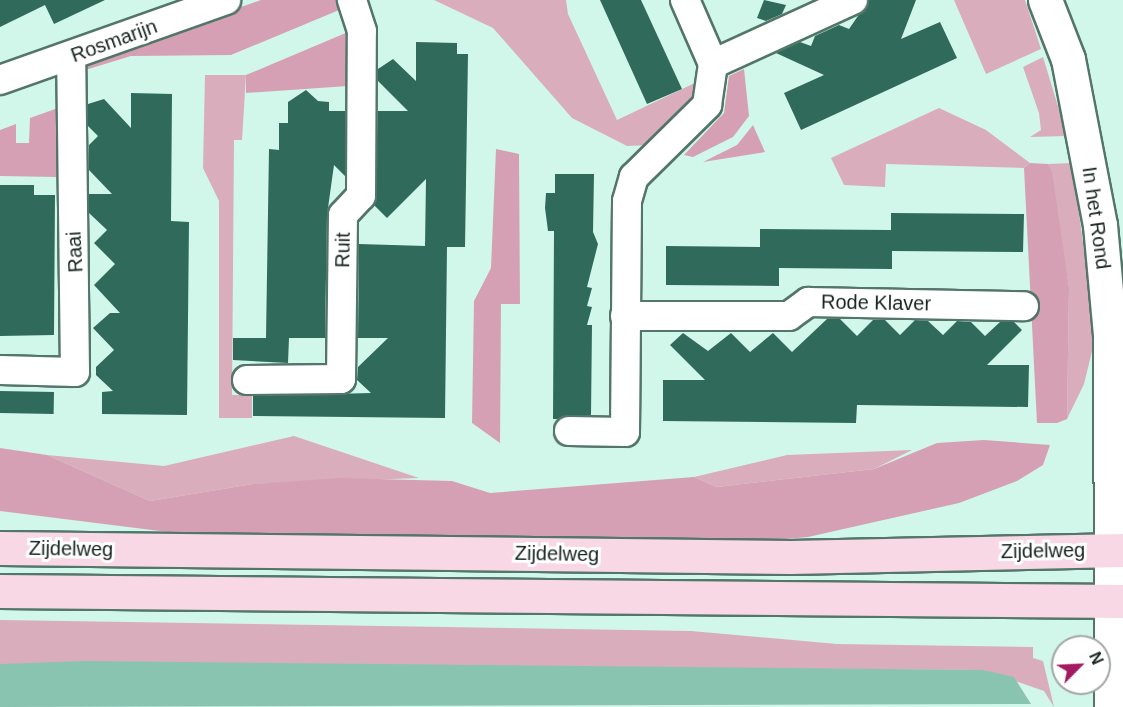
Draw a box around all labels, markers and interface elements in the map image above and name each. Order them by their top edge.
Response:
street label: Rosmarijn [68,14,160,68]
street label: In het Rond [1077,165,1115,271]
street label: Raai [62,231,88,273]
street label: Ruit [331,232,355,268]
street label: Rode Klaver [821,290,931,316]
street label: Zijdelweg [29,536,113,562]
street label: Zijdelweg [1001,538,1085,564]
street label: Zijdelweg [515,541,599,567]
north arrow [1051,635,1111,695]
text: N [1086,650,1106,667]

